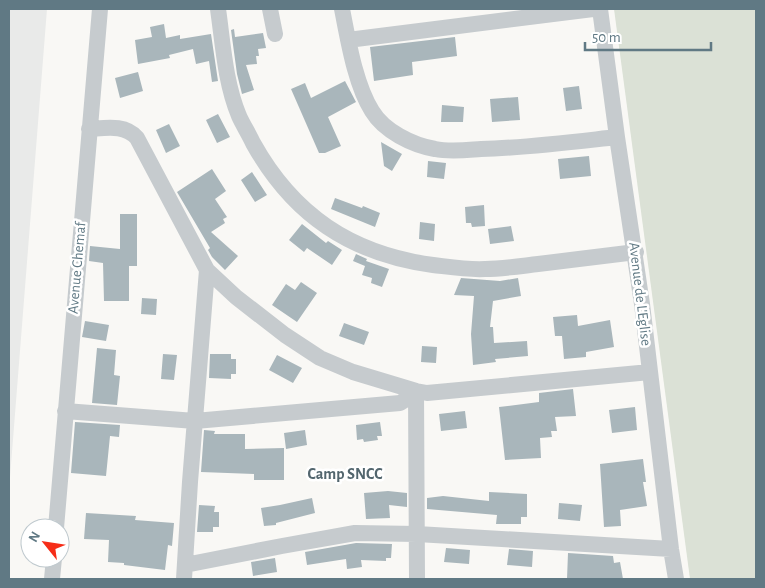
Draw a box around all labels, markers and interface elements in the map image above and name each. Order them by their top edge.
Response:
scale bar [585,20,711,52]
text: 50 m [592,30,621,45]
street label: Avenue Chemaf [66,220,89,315]
street label: Avenue de L'Eglise [626,241,654,347]
district label: Camp SNCC [308,466,383,482]
north arrow [20,518,70,568]
text: N [26,529,43,545]

